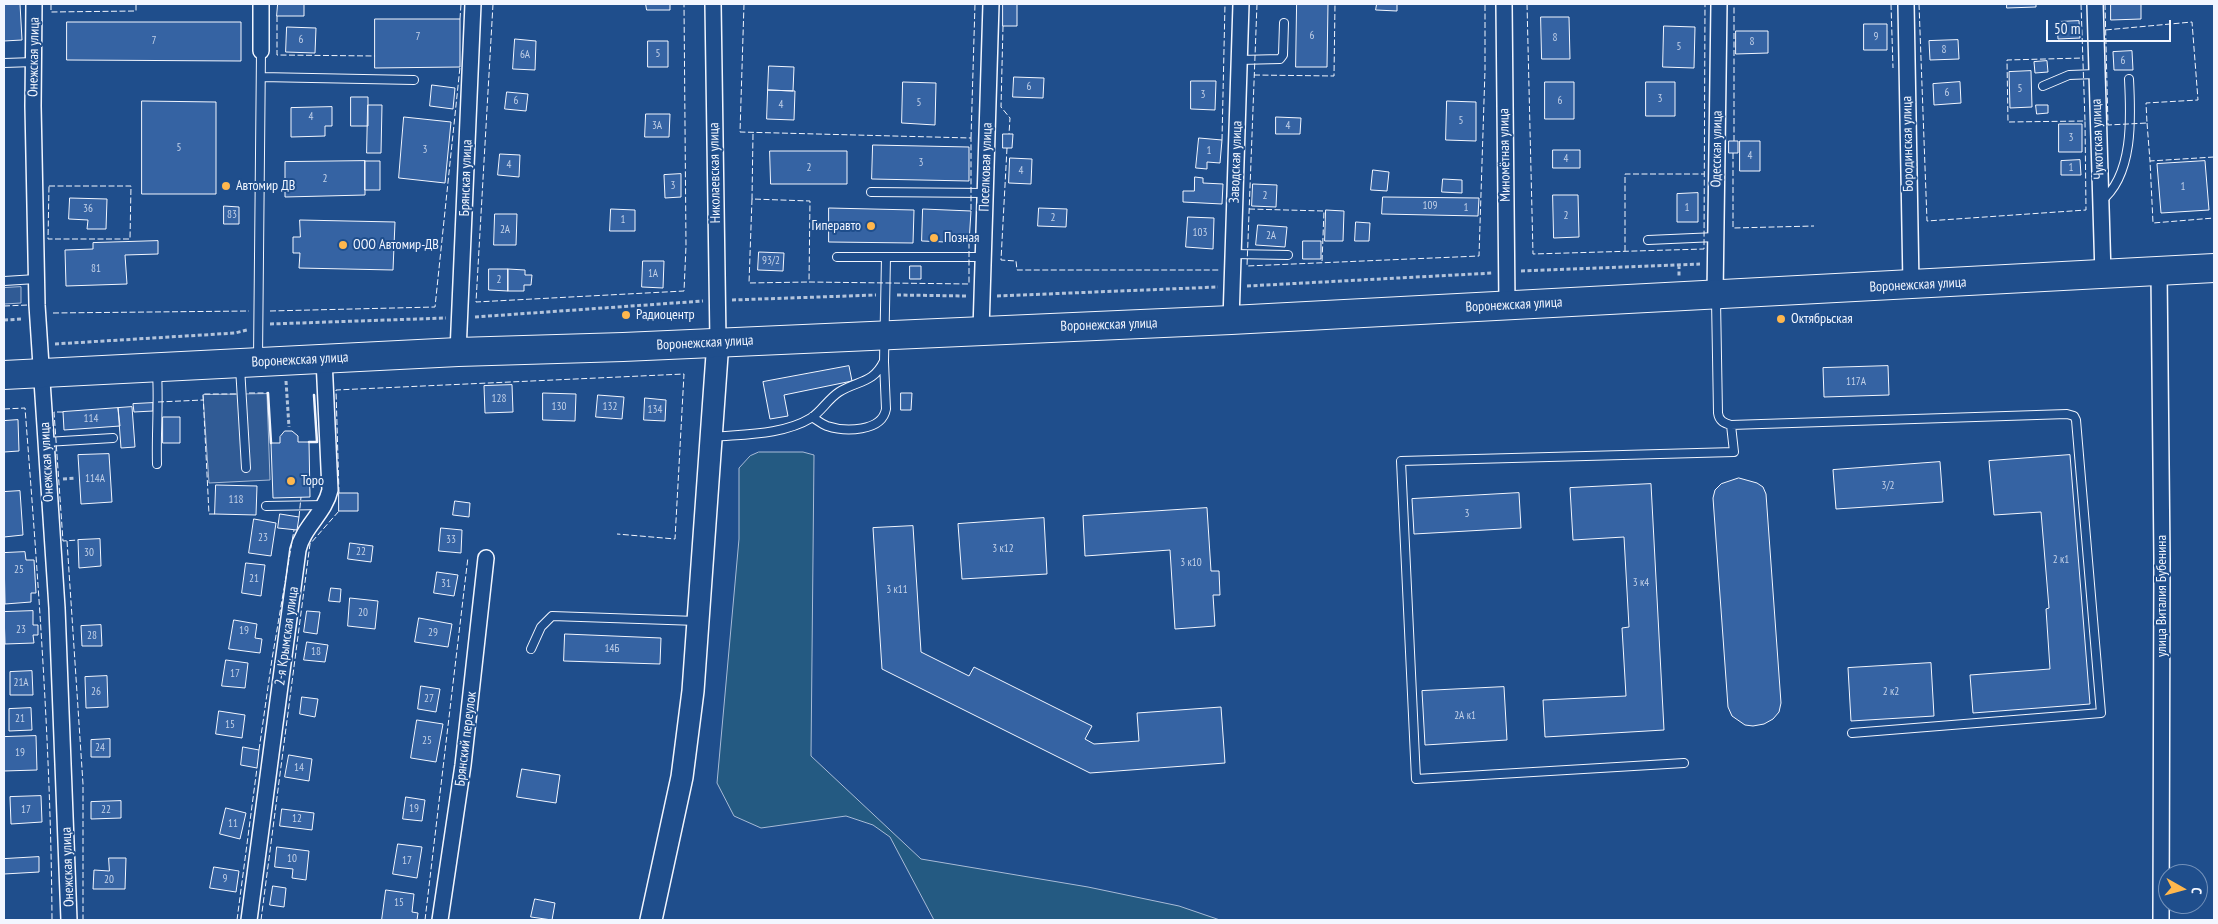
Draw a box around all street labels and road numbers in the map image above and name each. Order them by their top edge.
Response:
street label: Онежская улица [25,17,43,97]
street label: Бородинская улица [1899,96,1917,192]
street label: Чукотская улица [2088,98,2108,180]
street label: Миномётная улица [1496,108,1514,202]
street label: Одесская улица [1708,110,1726,188]
street label: Заводская улица [1226,120,1246,204]
street label: Николаевская улица [706,122,724,224]
street label: Поселковая улица [976,122,996,212]
street label: Брянская улица [456,139,476,217]
street label: Воронежская улица [1869,274,1967,296]
street label: Воронежская улица [1465,294,1563,316]
street label: Воронежская улица [1060,315,1158,335]
street label: Воронежская улица [656,332,754,354]
street label: Воронежская улица [251,349,349,371]
street label: Онежская улица [37,422,57,502]
street label: улица Виталия Бубенина [2154,535,2170,657]
street label: 2-я Крымская улица [272,585,302,687]
street label: Брянский переулок [452,691,480,787]
street label: Онежская улица [58,827,78,907]

